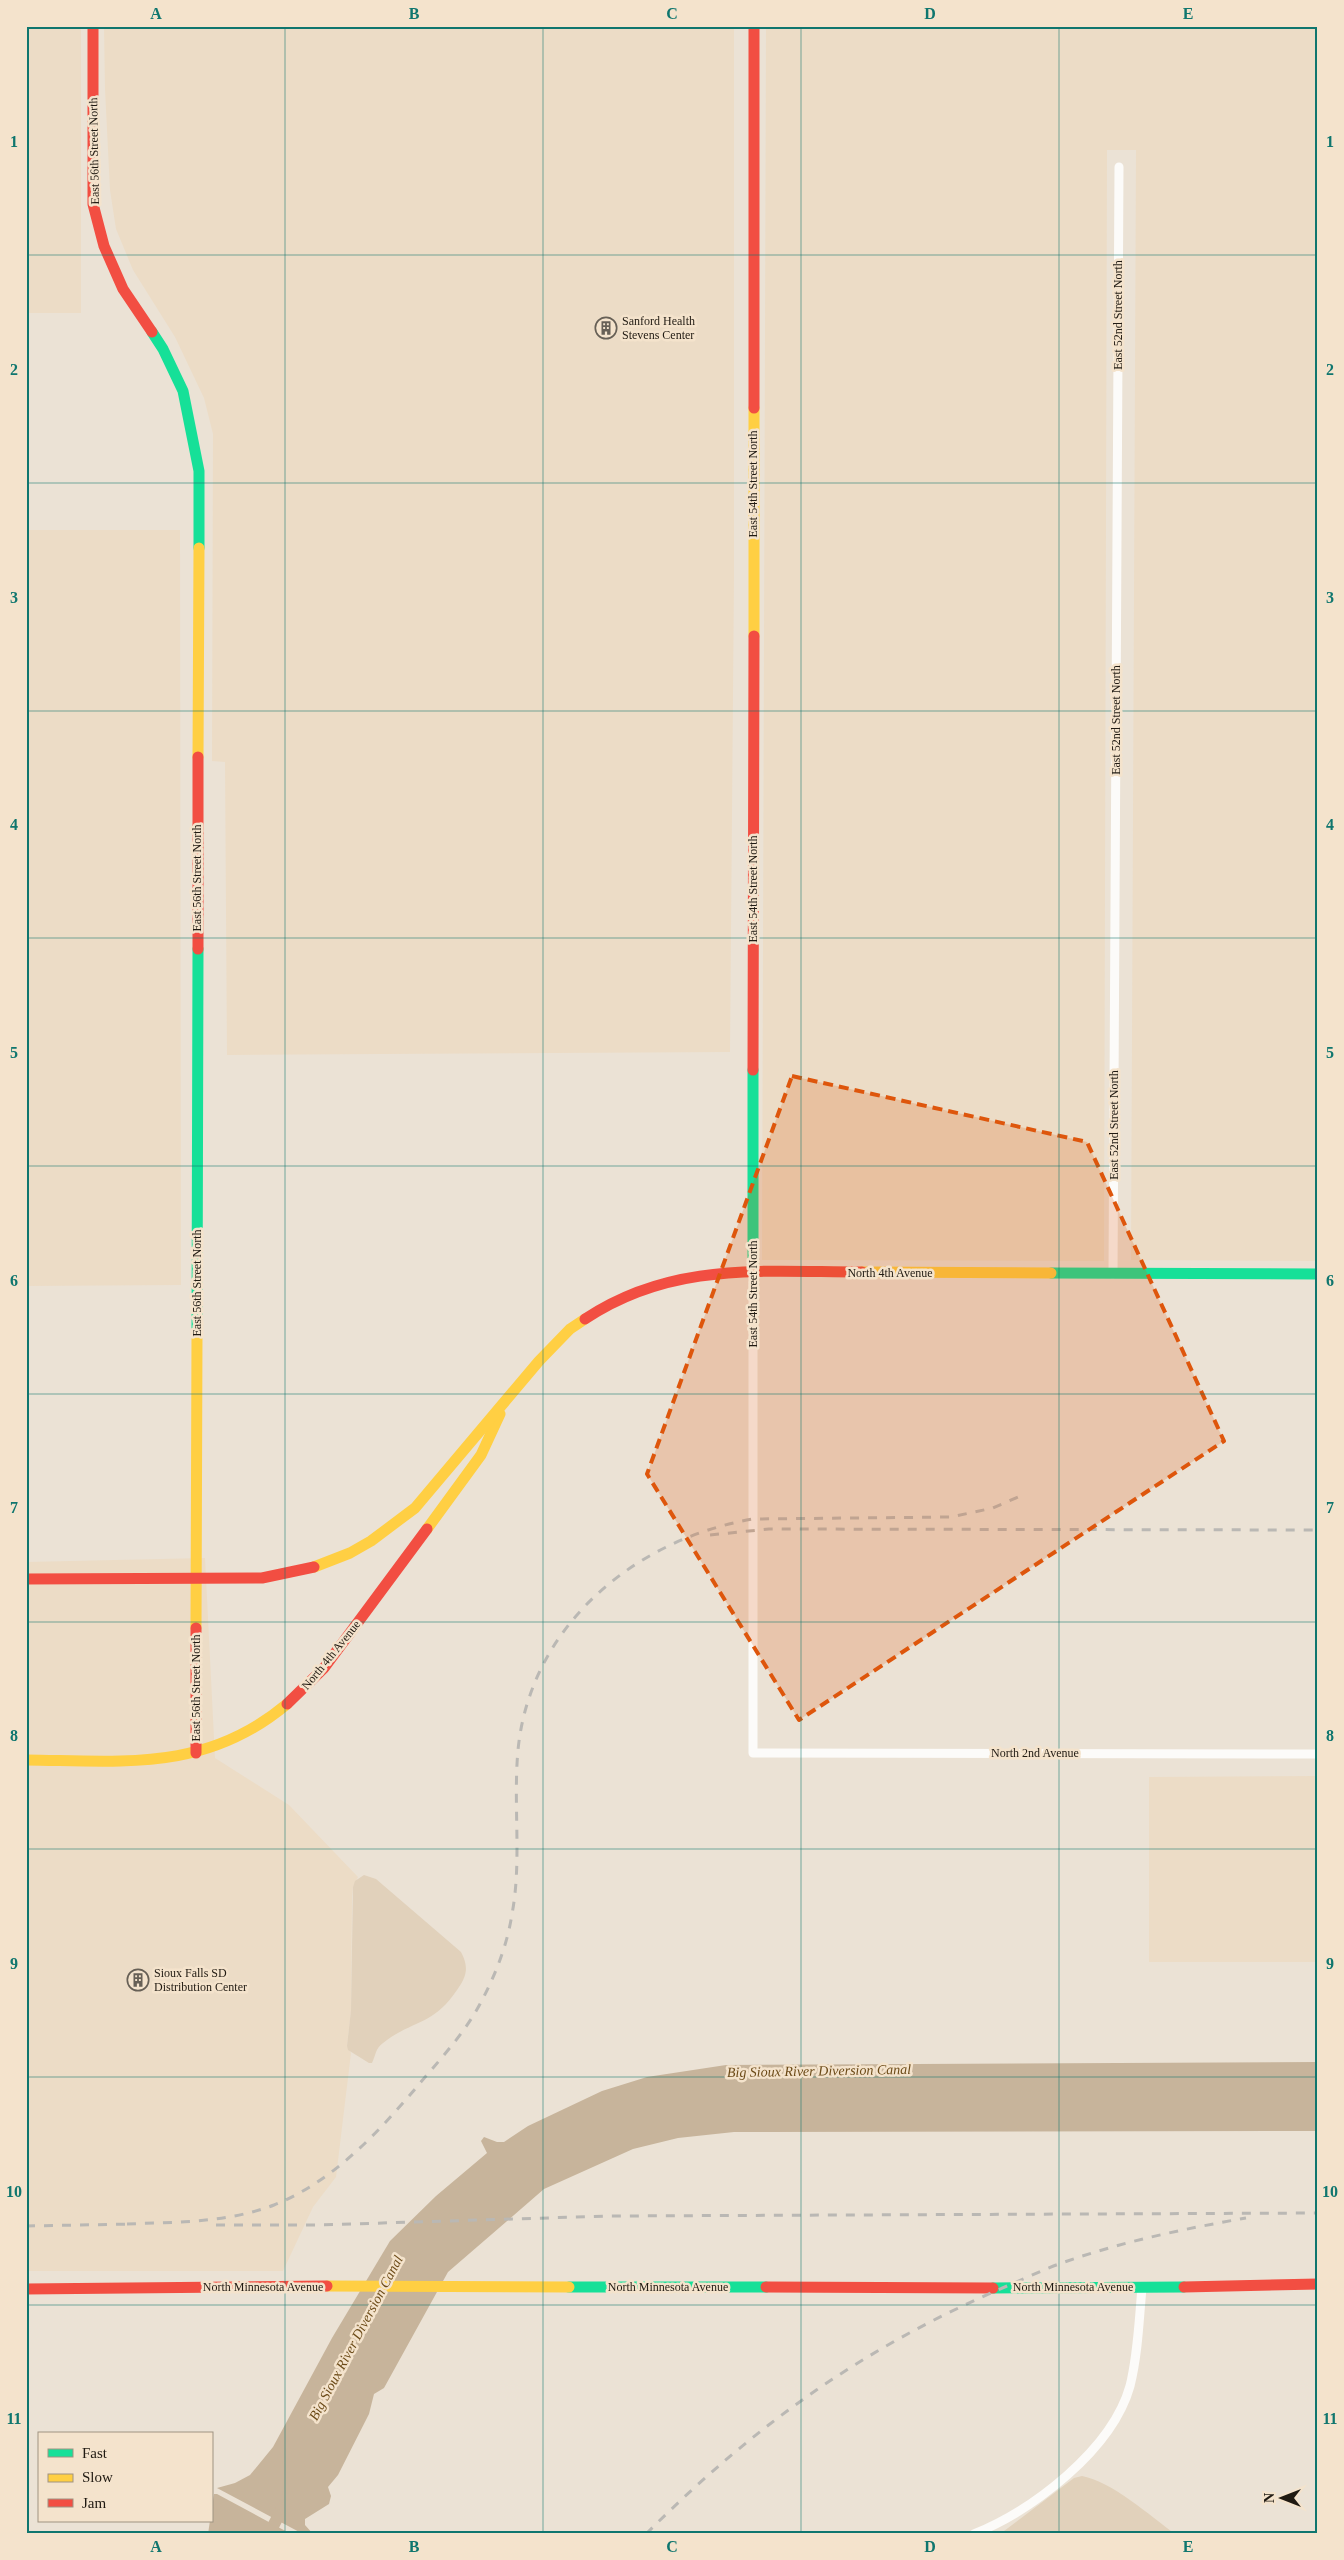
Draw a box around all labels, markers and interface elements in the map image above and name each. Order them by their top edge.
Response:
text: A [150,5,162,22]
text: B [409,5,420,22]
text: C [666,5,678,22]
text: D [924,5,936,22]
text: E [1183,5,1193,22]
street label: East 56th Street North [86,97,102,205]
text: 1 [10,133,18,150]
text: 1 [1326,133,1334,150]
street label: East 52nd Street North [1111,260,1125,370]
place label: Sanford Health Stevens Center [622,314,695,342]
building icon: Sanford Health Stevens Center [594,316,618,340]
text: 2 [10,361,18,378]
text: 2 [1326,361,1334,378]
street label: East 54th Street North [746,431,760,537]
text: 3 [10,589,18,606]
text: 3 [1326,589,1334,606]
street label: East 52nd Street North [1109,665,1123,775]
text: 4 [10,816,18,833]
text: 4 [1326,816,1334,833]
street label: East 56th Street North [190,825,204,931]
street label: East 54th Street North [746,836,760,942]
text: 5 [10,1044,18,1061]
text: 5 [1326,1044,1334,1061]
street label: East 52nd Street North [1107,1070,1121,1180]
street label: East 56th Street North [190,1230,204,1336]
street label: East 54th Street North [746,1241,760,1347]
street label: North 4th Avenue [847,1266,933,1280]
text: 6 [10,1272,18,1289]
text: 6 [1326,1272,1334,1289]
text: 7 [10,1499,18,1516]
text: 7 [1326,1499,1334,1516]
street label: North 4th Avenue [299,1618,363,1692]
street label: East 56th Street North [189,1635,203,1741]
text: 8 [10,1727,18,1744]
text: 8 [1326,1727,1334,1744]
street label: North 2nd Avenue [991,1746,1079,1760]
text: 9 [10,1955,18,1972]
text: 9 [1326,1955,1334,1972]
place label: Sioux Falls SD Distribution Center [154,1966,247,1994]
building icon: Sioux Falls SD Distribution Center [126,1968,150,1992]
water label: Big Sioux River Diversion Canal [727,2062,911,2080]
text: 10 [6,2183,22,2200]
text: 10 [1322,2183,1338,2200]
water label: Big Sioux River Diversion Canal [306,2253,406,2423]
street label: North Minnesota Avenue [203,2280,323,2294]
street label: North Minnesota Avenue [608,2280,728,2294]
street label: North Minnesota Avenue [1013,2280,1133,2294]
text: 11 [6,2410,22,2427]
text: 11 [1322,2410,1338,2427]
legend [38,2432,212,2522]
text: Fast [82,2445,108,2461]
text: Slow [82,2469,113,2485]
north arrow [1256,2472,1306,2522]
text: N [1262,2493,1277,2503]
text: Jam [82,2495,106,2511]
text: A [150,2538,162,2555]
text: B [409,2538,420,2555]
text: C [666,2538,678,2555]
text: D [924,2538,936,2555]
text: E [1183,2538,1193,2555]

